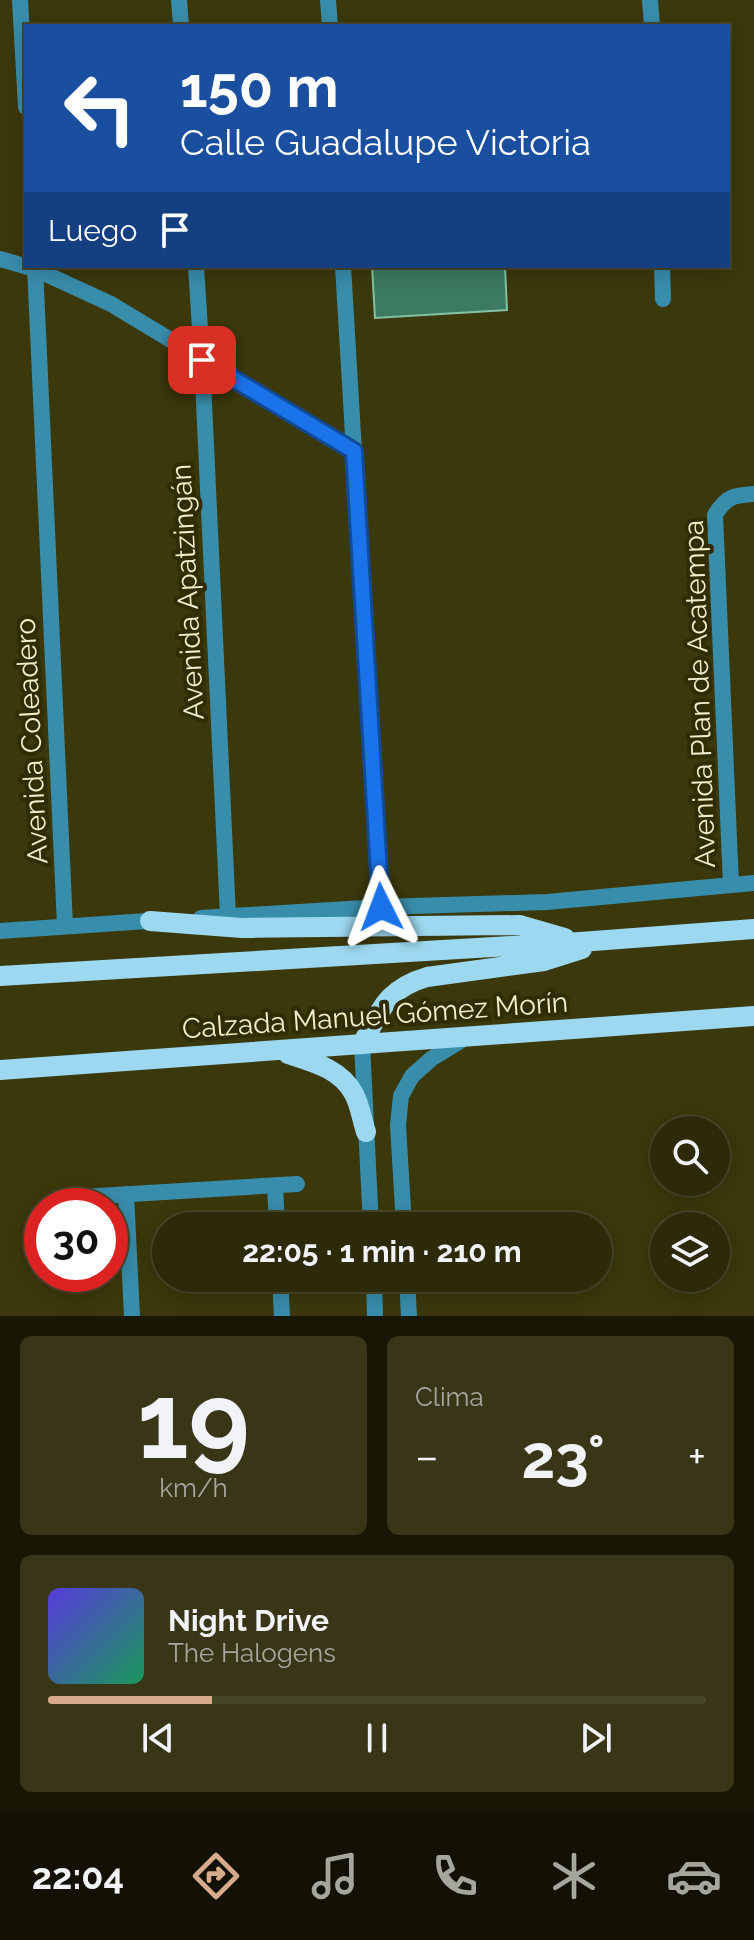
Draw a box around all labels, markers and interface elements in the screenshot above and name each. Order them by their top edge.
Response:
text: 150 m [180,54,339,120]
icon: left [48,56,152,160]
text: Calle Guadalupe Victoria [180,121,591,163]
icon: arrive [153,208,197,252]
text: Luego [48,213,137,248]
pin [168,326,236,394]
icon: arrive [180,338,224,382]
street label: Avenida Apatzingán [164,463,211,721]
street label: Avenida Plan de Acatempa [677,520,722,868]
street label: Avenida Coleadero [9,617,54,865]
position arrow [339,865,423,949]
street label: Calzada Manuel Gómez Morín [181,986,569,1045]
map controls [650,1116,730,1292]
button: search [650,1116,730,1196]
speed limit sign: 30 [24,1188,128,1292]
button: layers [650,1212,730,1292]
text: 22:05 · 1 min · 210 m [242,1234,522,1269]
text: 19 [137,1360,250,1482]
text: Clima [415,1382,484,1412]
text: 23° [521,1422,605,1492]
text: − [415,1431,439,1482]
text: + [688,1431,706,1482]
text: km/h [159,1473,228,1503]
text: Night Drive [168,1603,329,1638]
text: The Halogens [168,1638,336,1668]
icon: previous [136,1716,180,1760]
icon: pause [355,1716,399,1760]
icon: next [574,1716,618,1760]
icon: directions [188,1848,244,1904]
icon: music [307,1848,363,1904]
icon: phone [427,1848,483,1904]
icon: climate [546,1848,602,1904]
icon: car [666,1848,722,1904]
text: 22:04 [32,1855,124,1897]

